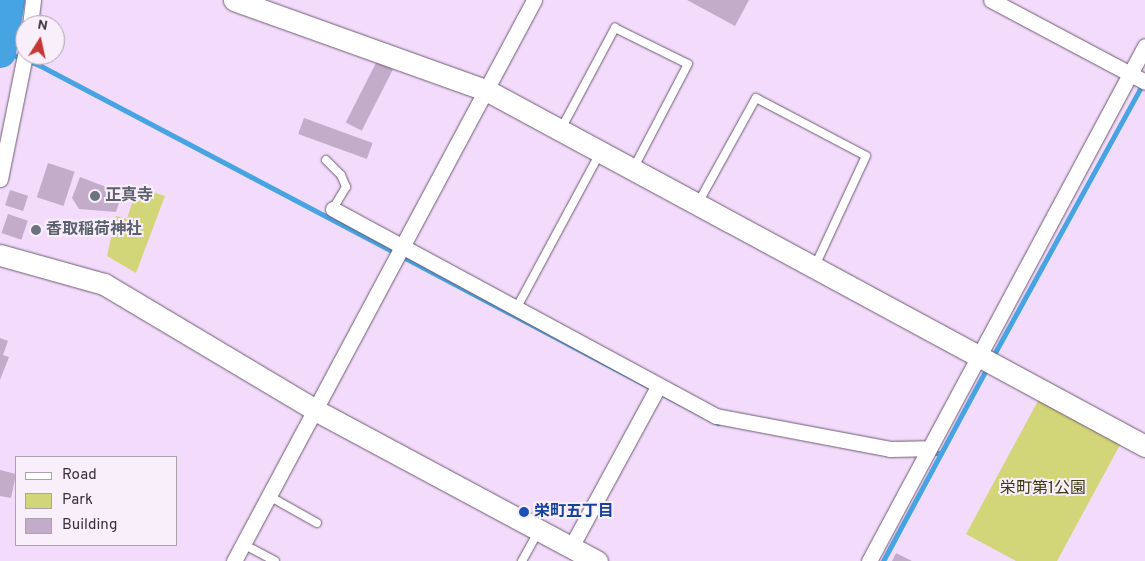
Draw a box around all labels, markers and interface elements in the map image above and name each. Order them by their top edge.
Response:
north arrow [15,15,65,65]
text: N [36,16,49,35]
place label: 正真寺 [105,186,153,206]
marker: 正真寺 [89,190,101,202]
place label: 香取稲荷神社 [46,220,142,240]
marker: 香取稲荷神社 [30,224,42,236]
legend [15,456,178,546]
text: Road [62,466,97,485]
park label: 栄町第1公園 [1000,479,1086,499]
text: Park [62,491,93,510]
place label: 栄町五丁目 [534,502,614,522]
marker: 栄町五丁目 [518,506,530,518]
text: Building [62,516,117,535]

